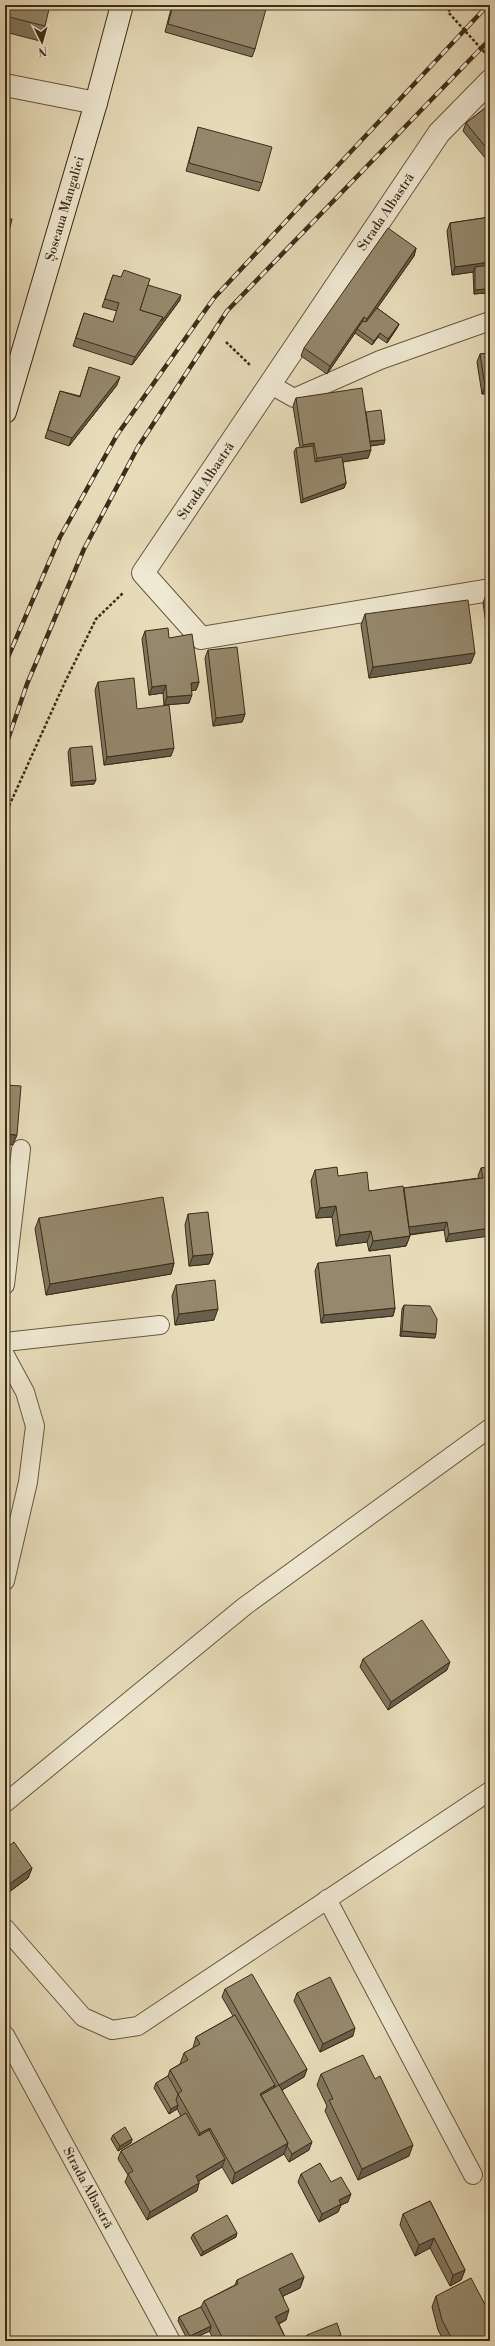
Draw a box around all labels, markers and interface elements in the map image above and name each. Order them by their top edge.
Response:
north arrow [22,22,62,62]
text: N [38,44,48,58]
street label: Șoseaua Mangaliei [42,154,88,263]
street label: Strada Albastră [354,170,418,254]
street label: Strada Albastră [174,439,238,523]
street label: Strada Albastră [59,2144,117,2232]

